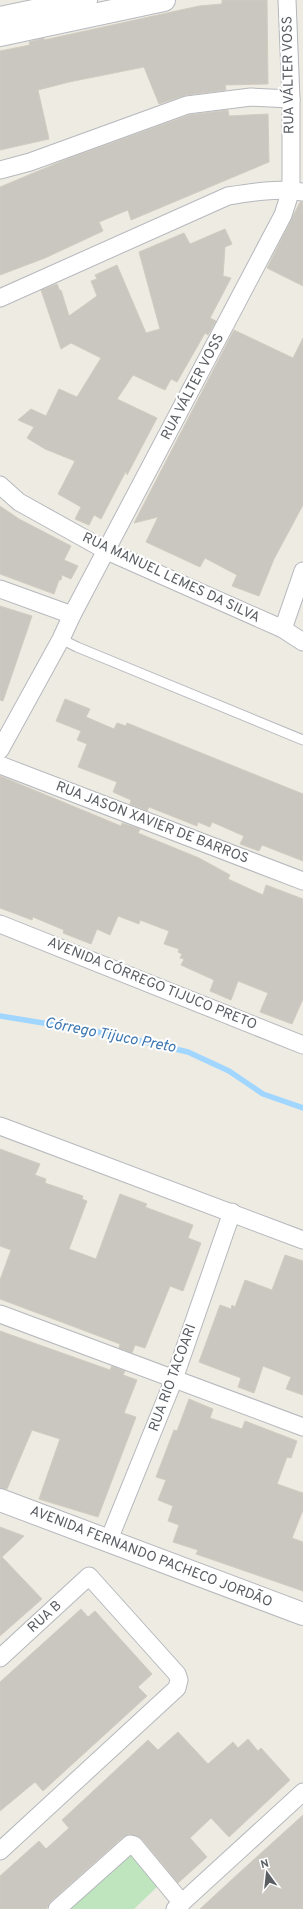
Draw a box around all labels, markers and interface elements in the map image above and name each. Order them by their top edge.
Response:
street label: RUA VÁLTER VOSS [278,16,299,134]
street label: RUA VÁLTER VOSS [157,330,228,443]
street label: RUA MANUEL LEMES DA SILVA [79,529,263,627]
street label: RUA JASON XAVIER DE BARROS [53,778,251,868]
street label: AVENIDA CÓRREGO TIJUCO PRETO [45,933,260,1034]
water label: Córrego Tijuco Preto [43,1014,177,1058]
street label: RUA RIO TACOARI [146,1322,200,1434]
street label: AVENIDA FERNANDO PACHECO JORDÃO [27,1503,275,1611]
street label: RUA B [25,1597,65,1637]
north arrow [247,1853,287,1893]
text: N [259,1857,270,1872]

